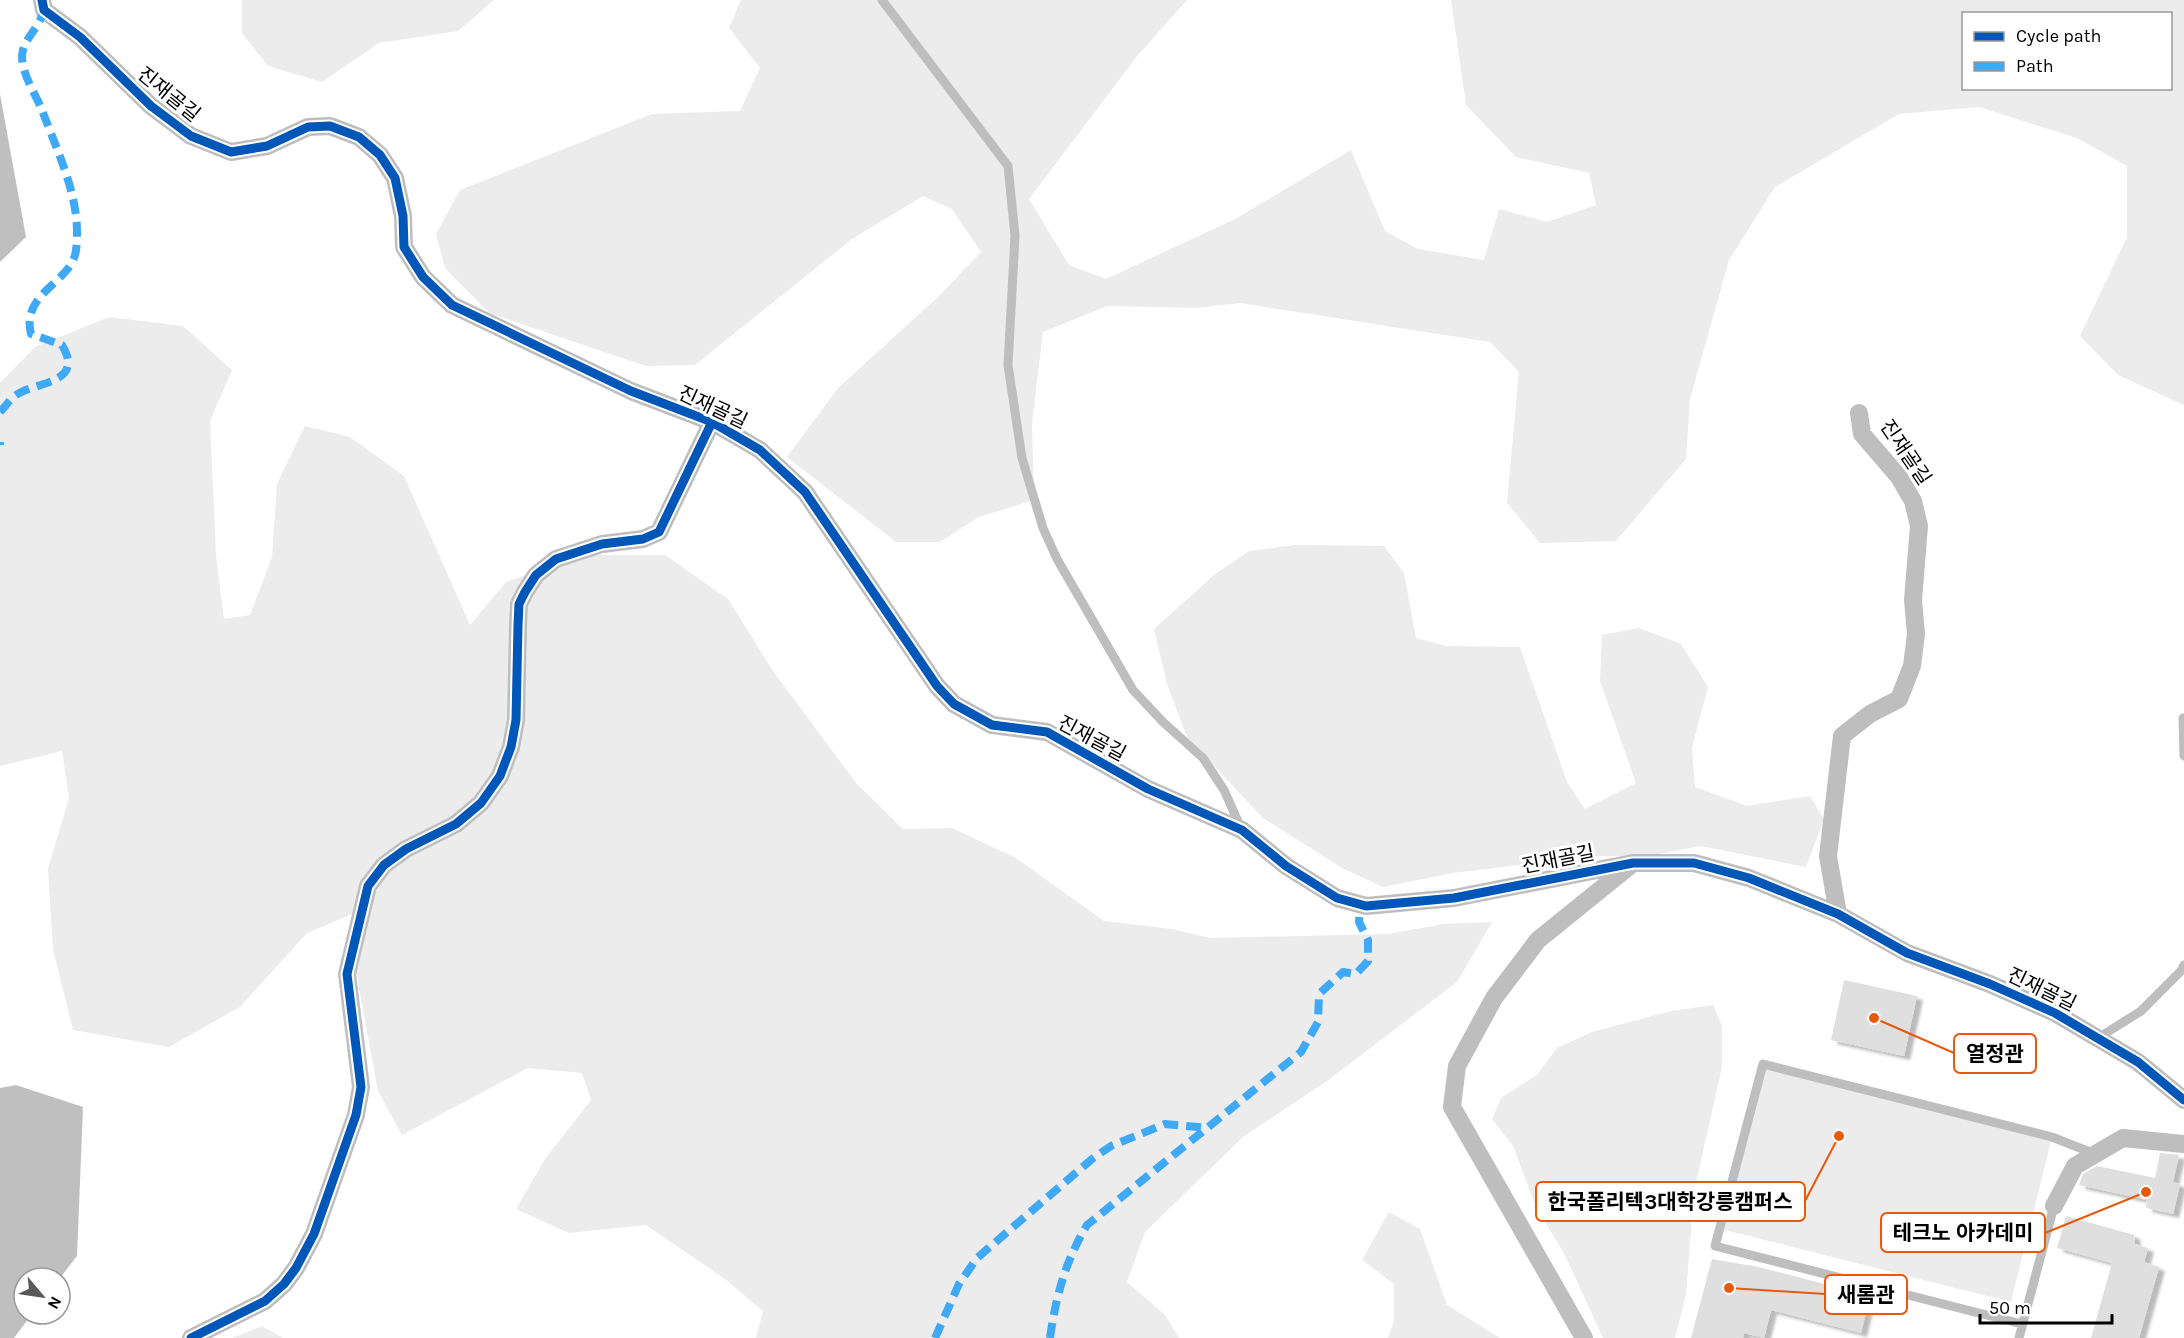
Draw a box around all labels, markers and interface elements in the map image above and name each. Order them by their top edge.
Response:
legend [1962,12,2172,90]
text: Cycle path [2016,25,2101,47]
text: Path [2016,55,2054,77]
street label: 진재골길 [133,62,205,126]
street label: 진재골길 [675,381,751,433]
street label: 진재골길 [1875,415,1936,489]
street label: 진재골길 [1054,711,1130,766]
street label: 진재골길 [1520,841,1596,878]
street label: 진재골길 [2004,963,2080,1016]
callout: 열정관 [1954,1034,2036,1073]
text: 열정관 [1966,1042,2024,1066]
callout: 한국폴리텍3대학강릉캠퍼스 [1536,1182,1805,1221]
text: 한국폴리텍3대학강릉캠퍼스 [1548,1190,1792,1214]
callout: 테크노 아카데미 [1881,1213,2045,1252]
text: 테크노 아카데미 [1893,1221,2033,1245]
north arrow [12,1266,72,1326]
callout: 새롬관 [1825,1275,1907,1314]
text: 새롬관 [1837,1283,1895,1307]
scale bar [1980,1287,2112,1325]
text: N [44,1293,66,1313]
text: 50 m [1989,1297,2031,1319]

